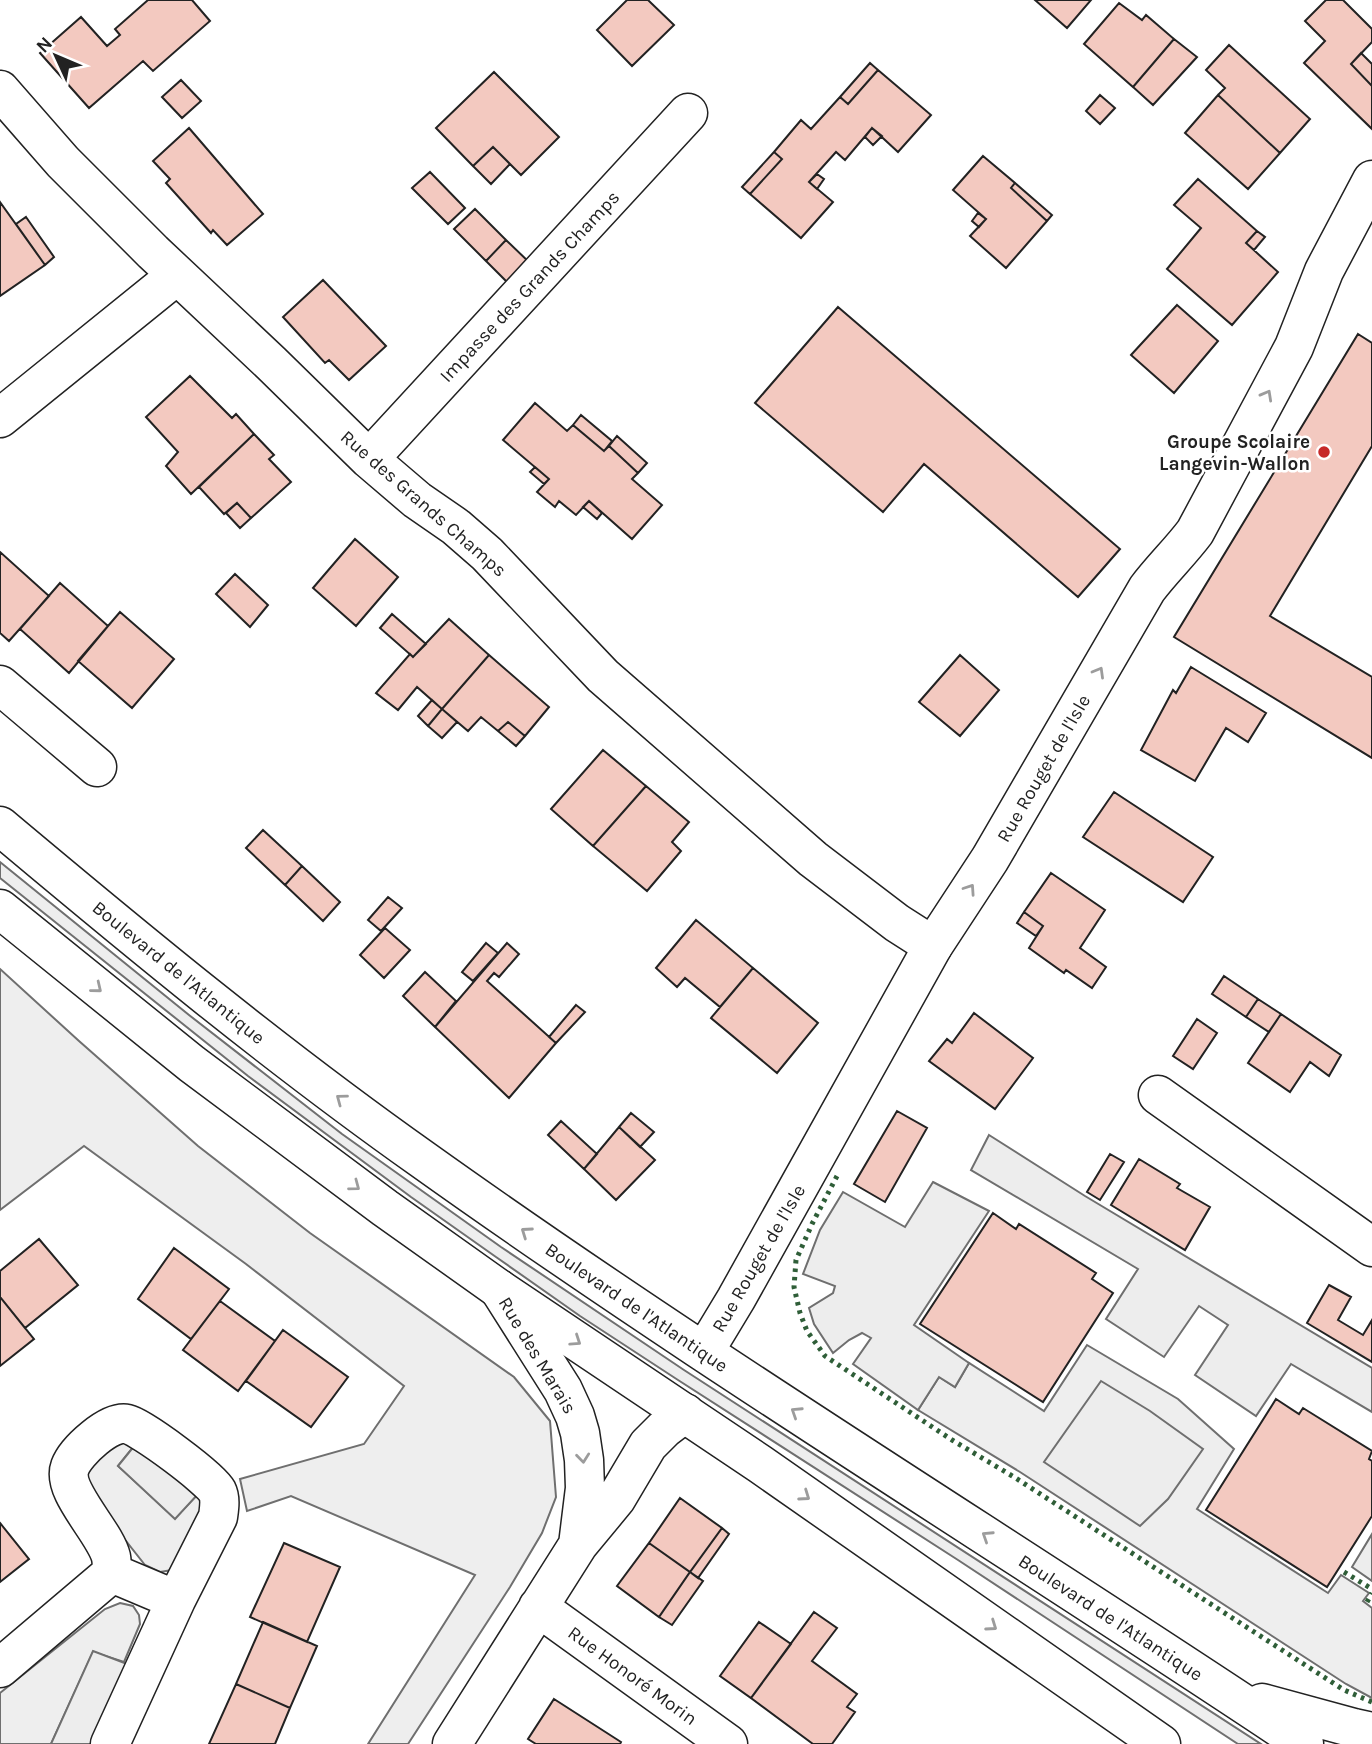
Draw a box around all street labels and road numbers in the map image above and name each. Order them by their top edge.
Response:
street label: Impasse des Grands Champs [435,186,624,387]
street label: Rue des Grands Champs [336,426,511,582]
street label: Rue Rouget de l'Isle [993,691,1095,846]
street label: Boulevard de l'Atlantique [88,896,269,1049]
street label: Rue Rouget de l'Isle [708,1181,810,1336]
street label: Boulevard de l'Atlantique [541,1239,732,1377]
street label: Rue des Marais [494,1293,581,1418]
street label: Boulevard de l'Atlantique [1014,1550,1207,1686]
street label: Rue Honoré Morin [564,1622,701,1730]

